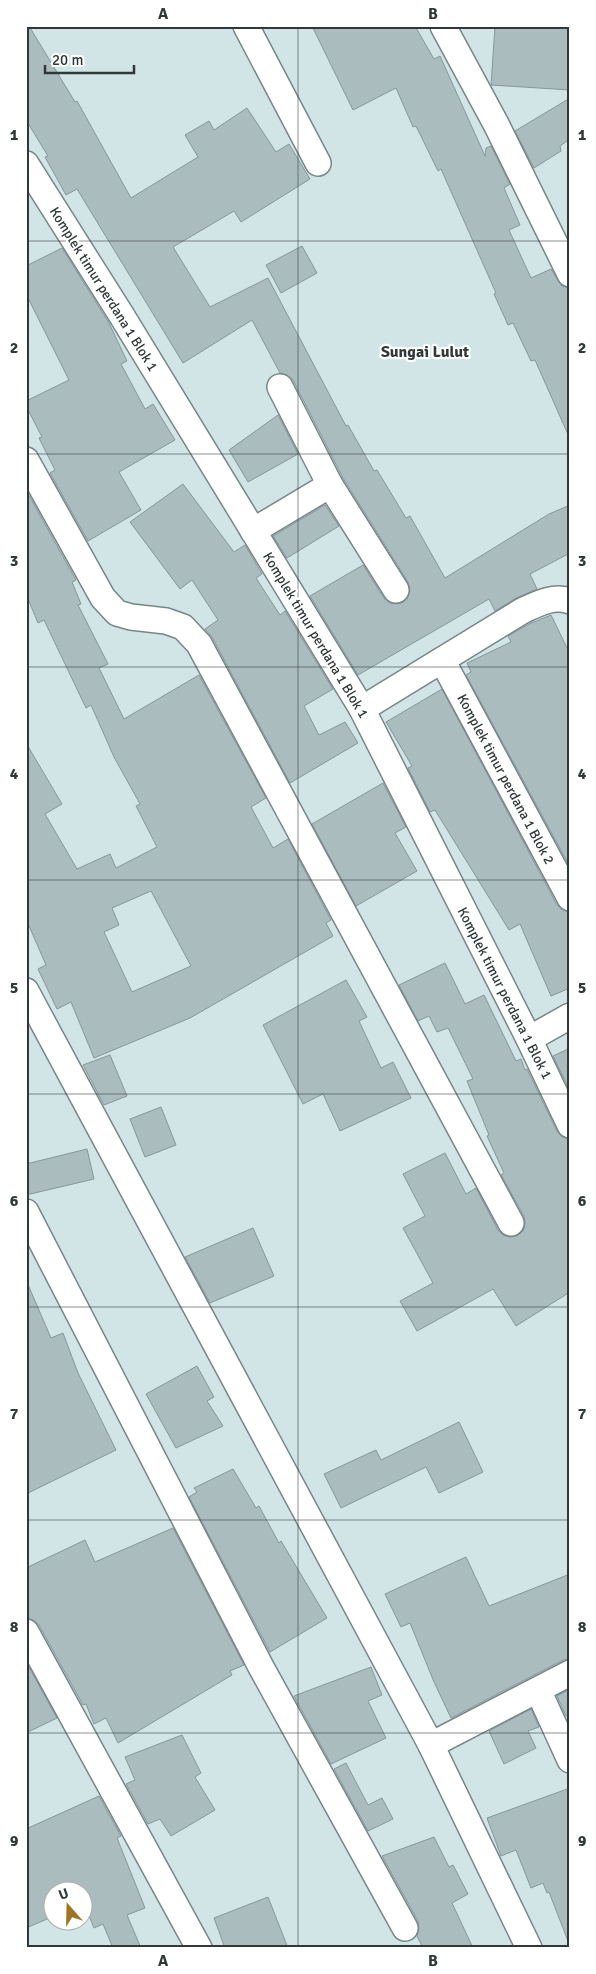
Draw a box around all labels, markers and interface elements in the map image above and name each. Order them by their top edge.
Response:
text: A [158,4,169,24]
text: B [428,4,438,24]
scale bar [45,42,134,74]
text: 20 m [52,51,83,69]
text: 1 [10,125,19,145]
text: 1 [578,125,587,145]
street label: Komplek timur perdana 1 Blok 1 [46,204,161,375]
text: 2 [10,338,18,358]
text: 2 [578,338,586,358]
district label: Sungai Lulut [381,342,469,362]
street label: Komplek timur perdana 1 Blok 1 [259,549,372,721]
text: 3 [10,551,18,571]
text: 3 [578,551,586,571]
street label: Komplek timur perdana 1 Blok 2 [453,691,558,867]
text: 4 [10,764,19,784]
text: 4 [578,764,587,784]
street label: Komplek timur perdana 1 Blok 1 [454,904,555,1082]
text: 5 [10,978,18,998]
text: 5 [578,978,586,998]
text: 6 [10,1191,19,1211]
text: 6 [578,1191,587,1211]
text: 7 [10,1404,19,1424]
text: 7 [578,1404,587,1424]
text: 8 [10,1617,19,1637]
text: 8 [578,1617,587,1637]
text: 9 [10,1831,19,1851]
text: 9 [578,1831,587,1851]
north arrow [42,1882,92,1932]
text: U [56,1885,71,1904]
text: A [158,1951,169,1971]
text: B [428,1951,438,1971]

